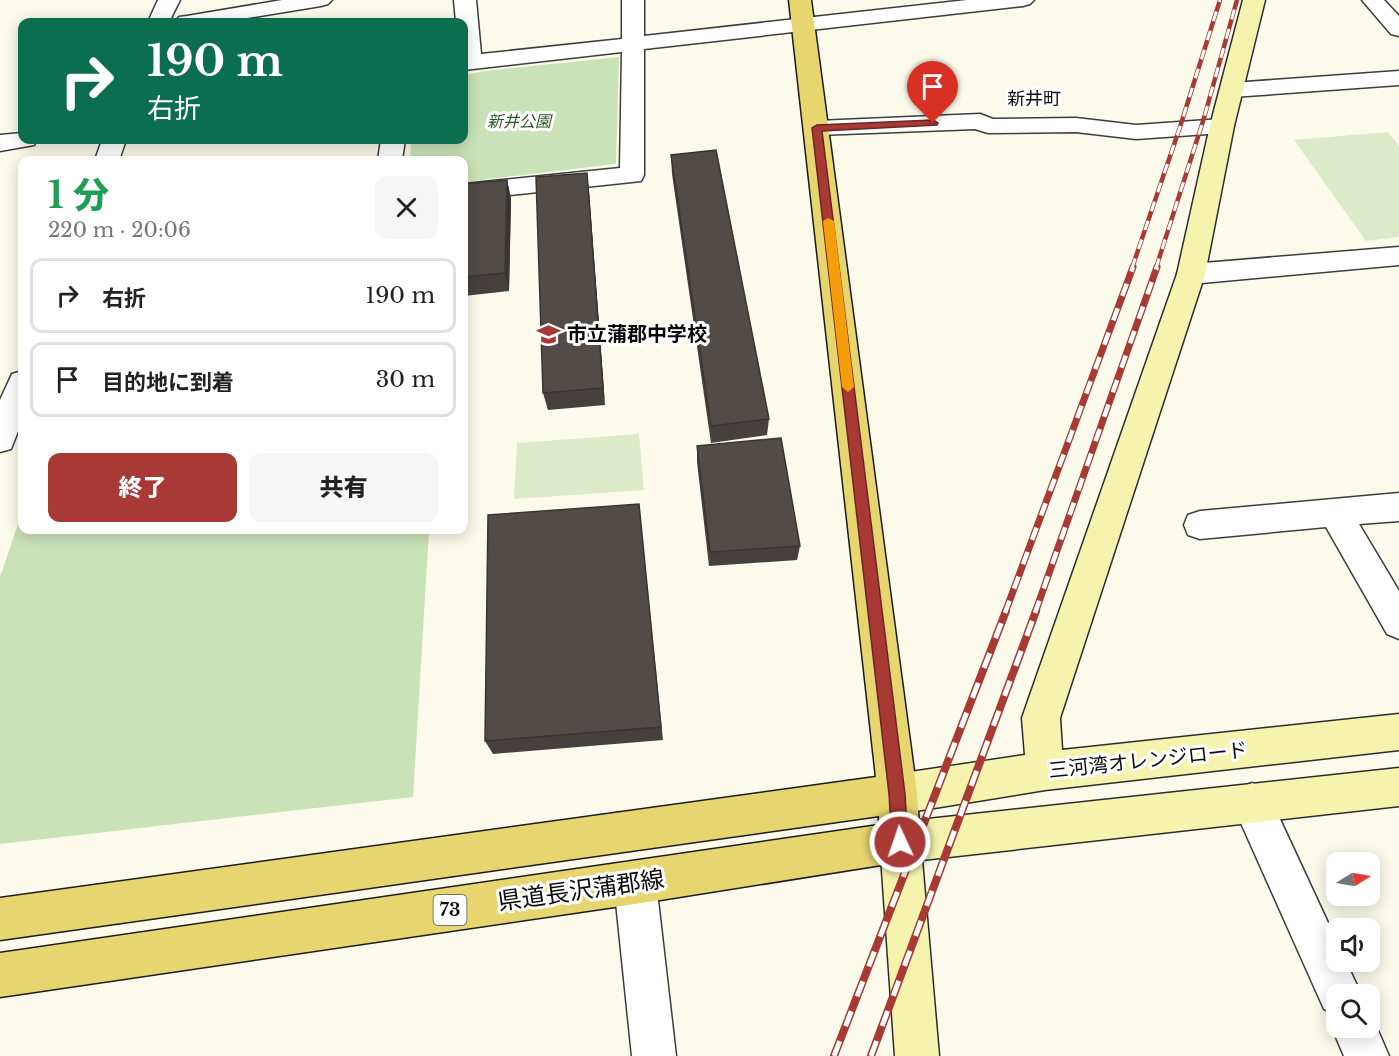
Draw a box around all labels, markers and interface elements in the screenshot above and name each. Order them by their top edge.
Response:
text: 190 m [147,35,283,87]
icon: right [48,42,126,120]
pin [907,61,958,123]
icon: arrive [916,70,949,103]
district label: 新井町 [1007,88,1061,110]
text: 右折 [147,92,201,125]
park label: 新井公園 [487,111,553,131]
text: 1 分 [48,173,109,218]
button: close [375,176,438,239]
text: 220 m · 20:06 [48,218,191,242]
icon: right [51,279,84,312]
text: 190 m [365,282,435,309]
text: 右折 [102,285,146,312]
school or university icon: 市立蒲郡中学校 [536,321,562,347]
place label: 市立蒲郡中学校 [567,322,707,346]
icon: arrive [51,363,84,396]
text: 30 m [376,366,435,393]
text: 目的地に到着 [102,369,234,396]
button: 終了 [48,453,237,522]
button: 共有 [249,453,438,522]
street label: 三河湾オレンジロード [1047,738,1249,782]
position arrow [868,810,932,874]
north arrow [1326,852,1380,906]
map controls [1326,852,1380,1038]
street label: 県道長沢蒲郡線 [496,864,666,916]
road number: 73 [434,895,466,925]
button: sound [1326,918,1380,972]
button: search [1326,984,1380,1038]

